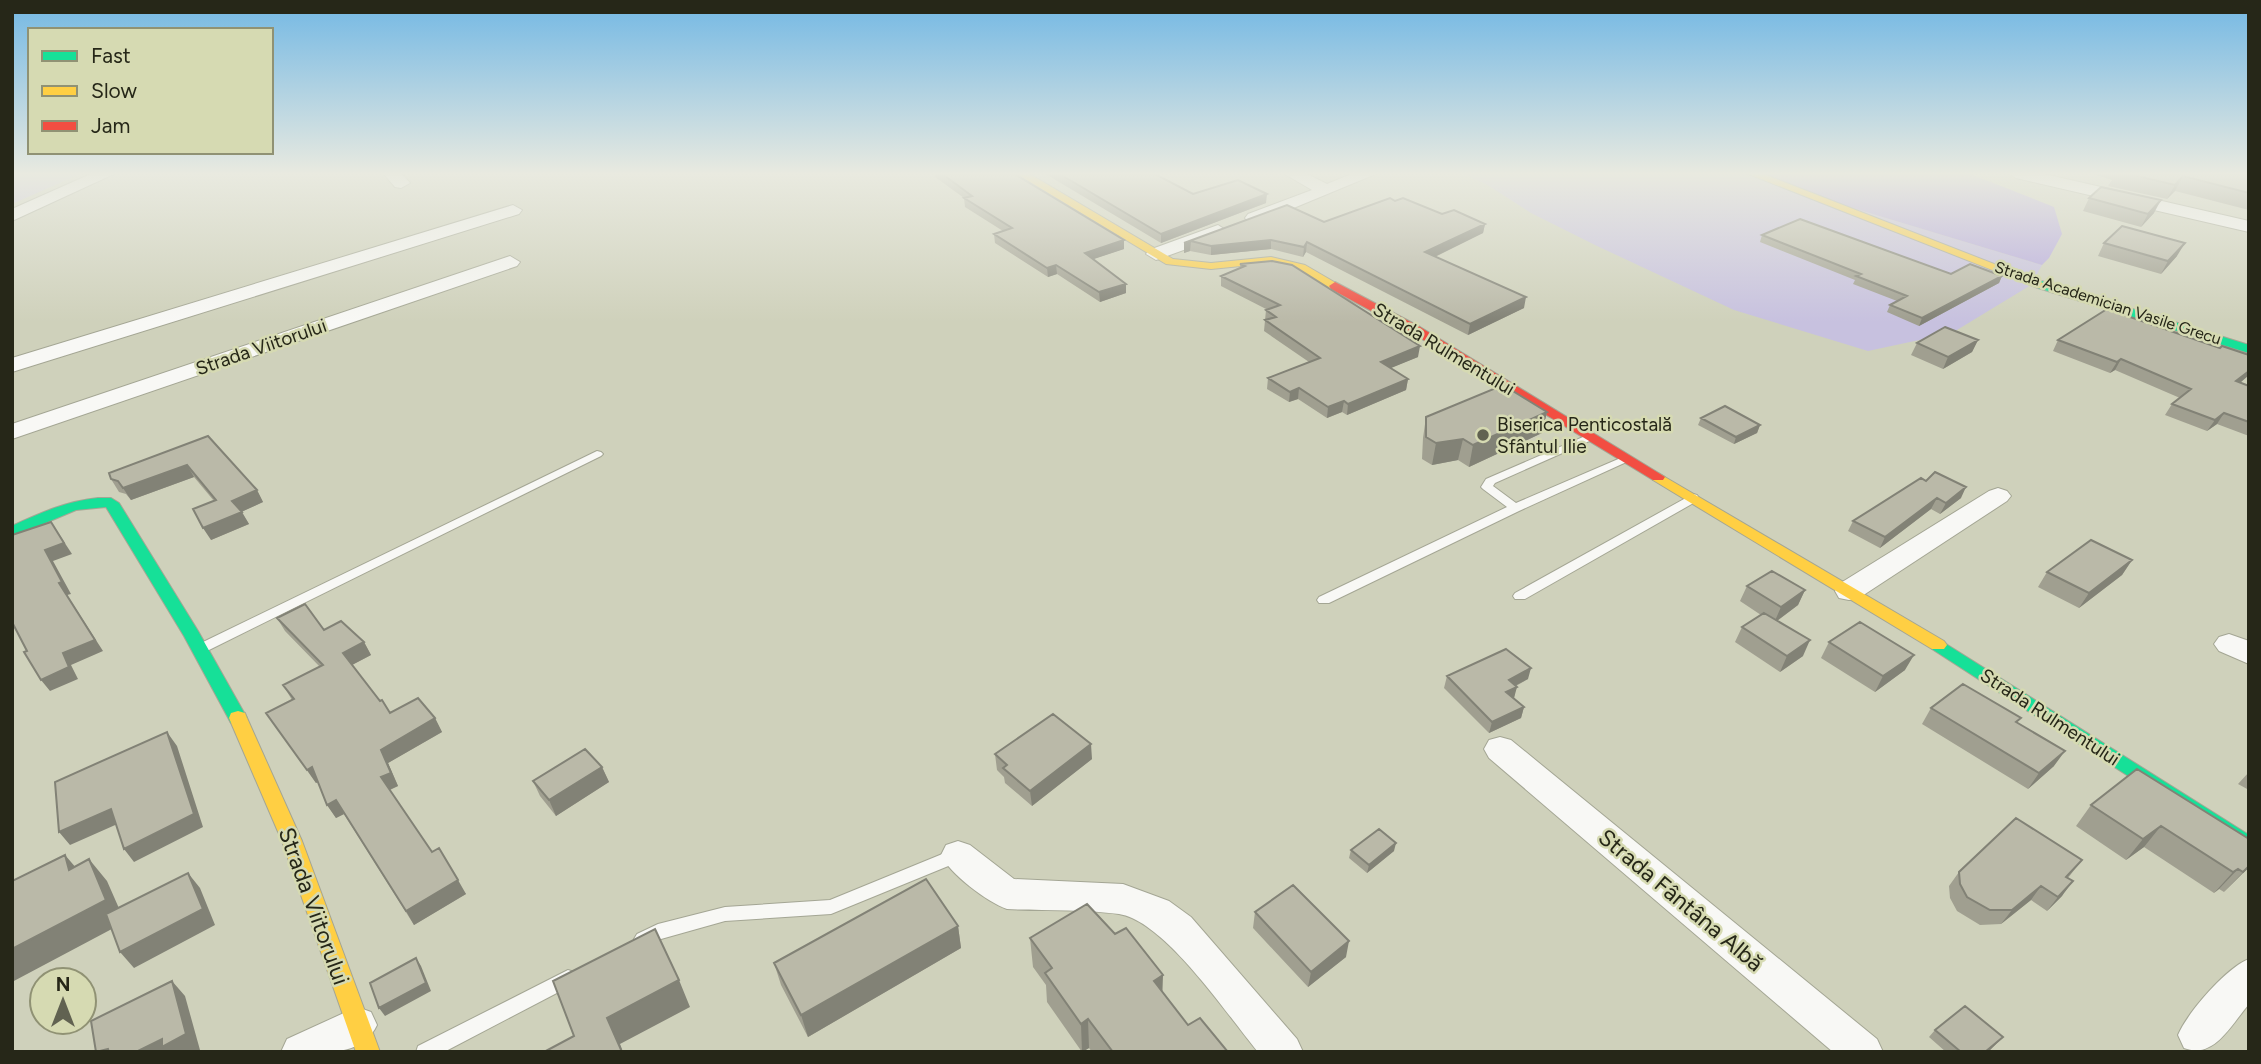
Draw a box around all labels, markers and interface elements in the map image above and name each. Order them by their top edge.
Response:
legend [28,28,273,154]
text: Fast [91,43,131,68]
text: Slow [91,78,137,103]
text: Jam [91,113,130,138]
street label: Strada Academician Vasile Grecu [1992,257,2224,349]
street label: Strada Rulmentului [1369,298,1519,400]
street label: Strada Viitorului [193,314,329,380]
place label: Biserica Penticostală Sfântul Ilie [1497,413,1672,458]
marker: Biserica Penticostală Sfântul Ilie [1475,427,1491,443]
street label: Strada Rulmentului [1976,663,2124,771]
street label: Strada Viitorului [273,823,355,989]
street label: Strada Fântâna Albă [1593,823,1769,977]
north arrow [28,966,98,1036]
text: N [56,973,70,996]

